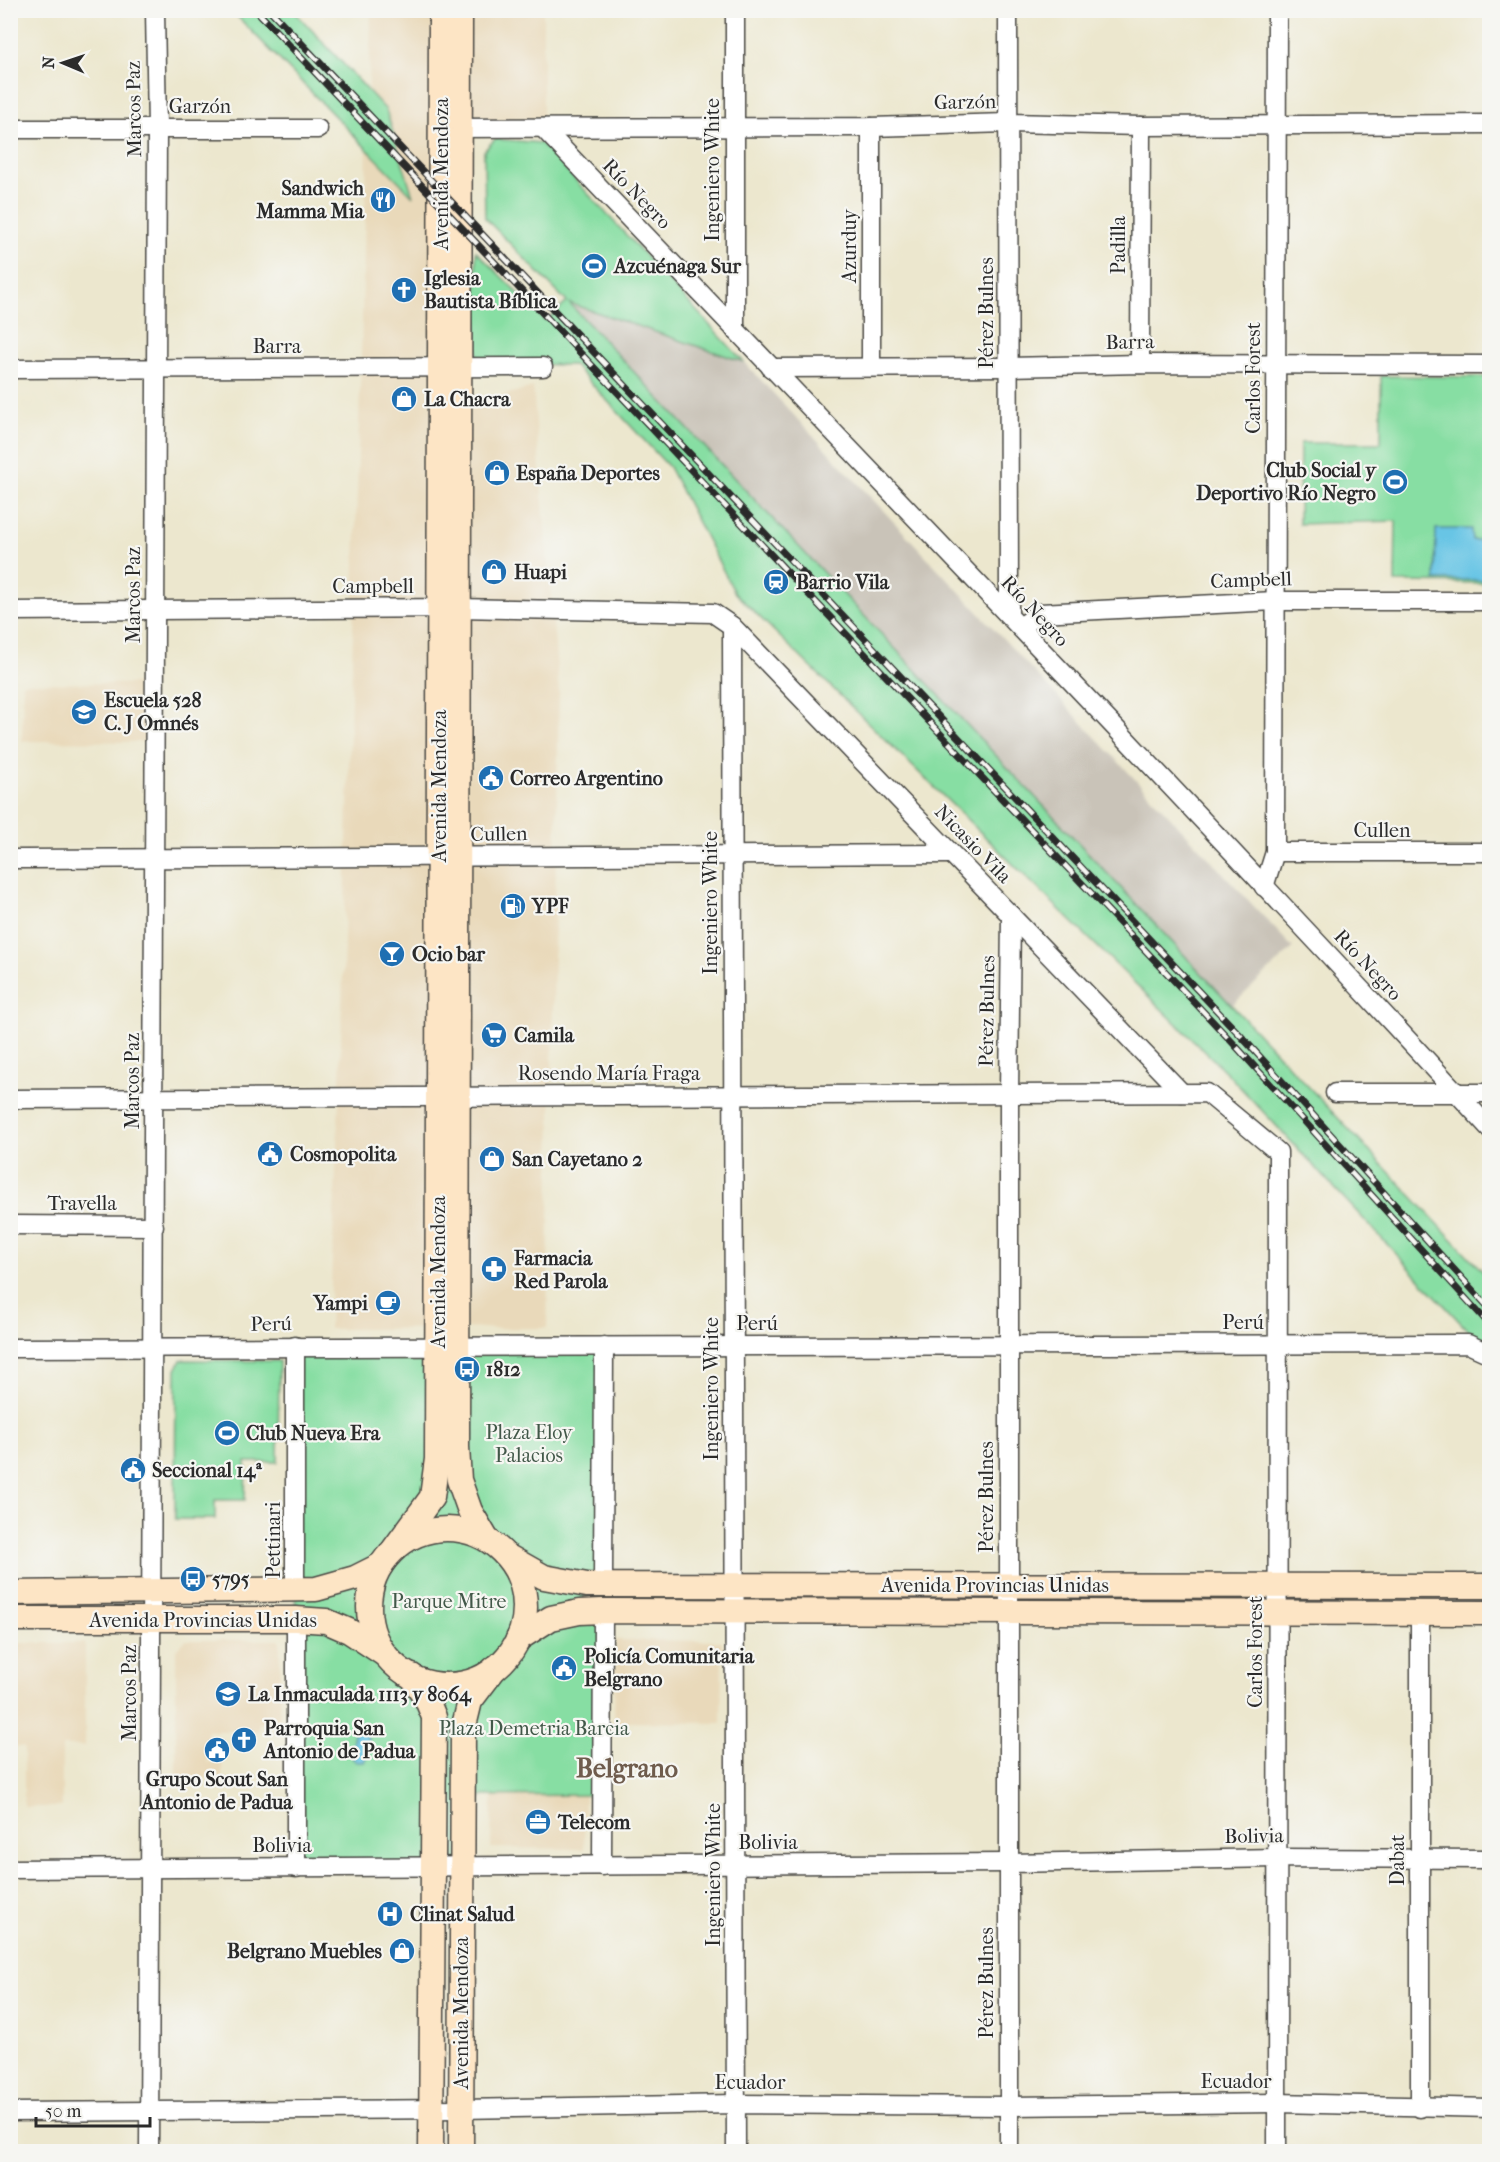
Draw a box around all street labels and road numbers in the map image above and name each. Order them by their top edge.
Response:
street label: Marcos Paz [122,60,146,157]
street label: Garzón [934,90,997,114]
street label: Garzón [169,95,232,118]
street label: Avenida Mendoza [430,97,453,251]
street label: Ingeniero White [701,98,724,242]
street label: Río Negro [598,154,676,234]
street label: Azurduy [838,208,861,284]
street label: Padilla [1107,215,1130,274]
street label: Pérez Bulnes [975,257,998,369]
street label: Carlos Forest [1242,322,1265,434]
street label: Barra [1106,330,1155,354]
street label: Barra [253,335,302,358]
street label: Marcos Paz [122,547,145,643]
street label: Campbell [1210,567,1293,593]
street label: Río Negro [996,571,1074,651]
street label: Campbell [332,575,414,598]
street label: Avenida Mendoza [428,709,451,863]
street label: Nicasio Vila [930,800,1017,889]
street label: Cullen [1353,819,1411,842]
street label: Cullen [470,822,528,846]
street label: Ingeniero White [699,831,722,975]
street label: Río Negro [1329,925,1407,1005]
street label: Pérez Bulnes [975,955,999,1067]
street label: Marcos Paz [121,1033,144,1129]
street label: Rosendo María Fraga [518,1062,701,1085]
street label: Travella [47,1192,117,1215]
street label: Avenida Mendoza [427,1195,450,1349]
street label: Perú [1222,1311,1264,1334]
street label: Perú [250,1312,293,1336]
street label: Perú [736,1312,778,1335]
street label: Ingeniero White [700,1317,723,1461]
street label: Pérez Bulnes [975,1441,998,1553]
street label: Pettinari [262,1501,285,1578]
street label: Avenida Provincias Unidas [880,1574,1109,1597]
street label: Carlos Forest [1244,1596,1267,1708]
street label: Avenida Provincias Unidas [88,1609,317,1632]
street label: Marcos Paz [118,1645,141,1741]
street label: Ingeniero White [702,1803,725,1947]
street label: Bolivia [1224,1824,1285,1848]
street label: Bolivia [738,1831,798,1854]
street label: Bolivia [252,1834,312,1857]
street label: Dabat [1386,1834,1409,1886]
street label: Pérez Bulnes [975,1927,998,2039]
street label: Avenida Mendoza [450,1936,473,2090]
street label: Ecuador [1201,2070,1272,2093]
street label: Ecuador [715,2071,786,2094]

